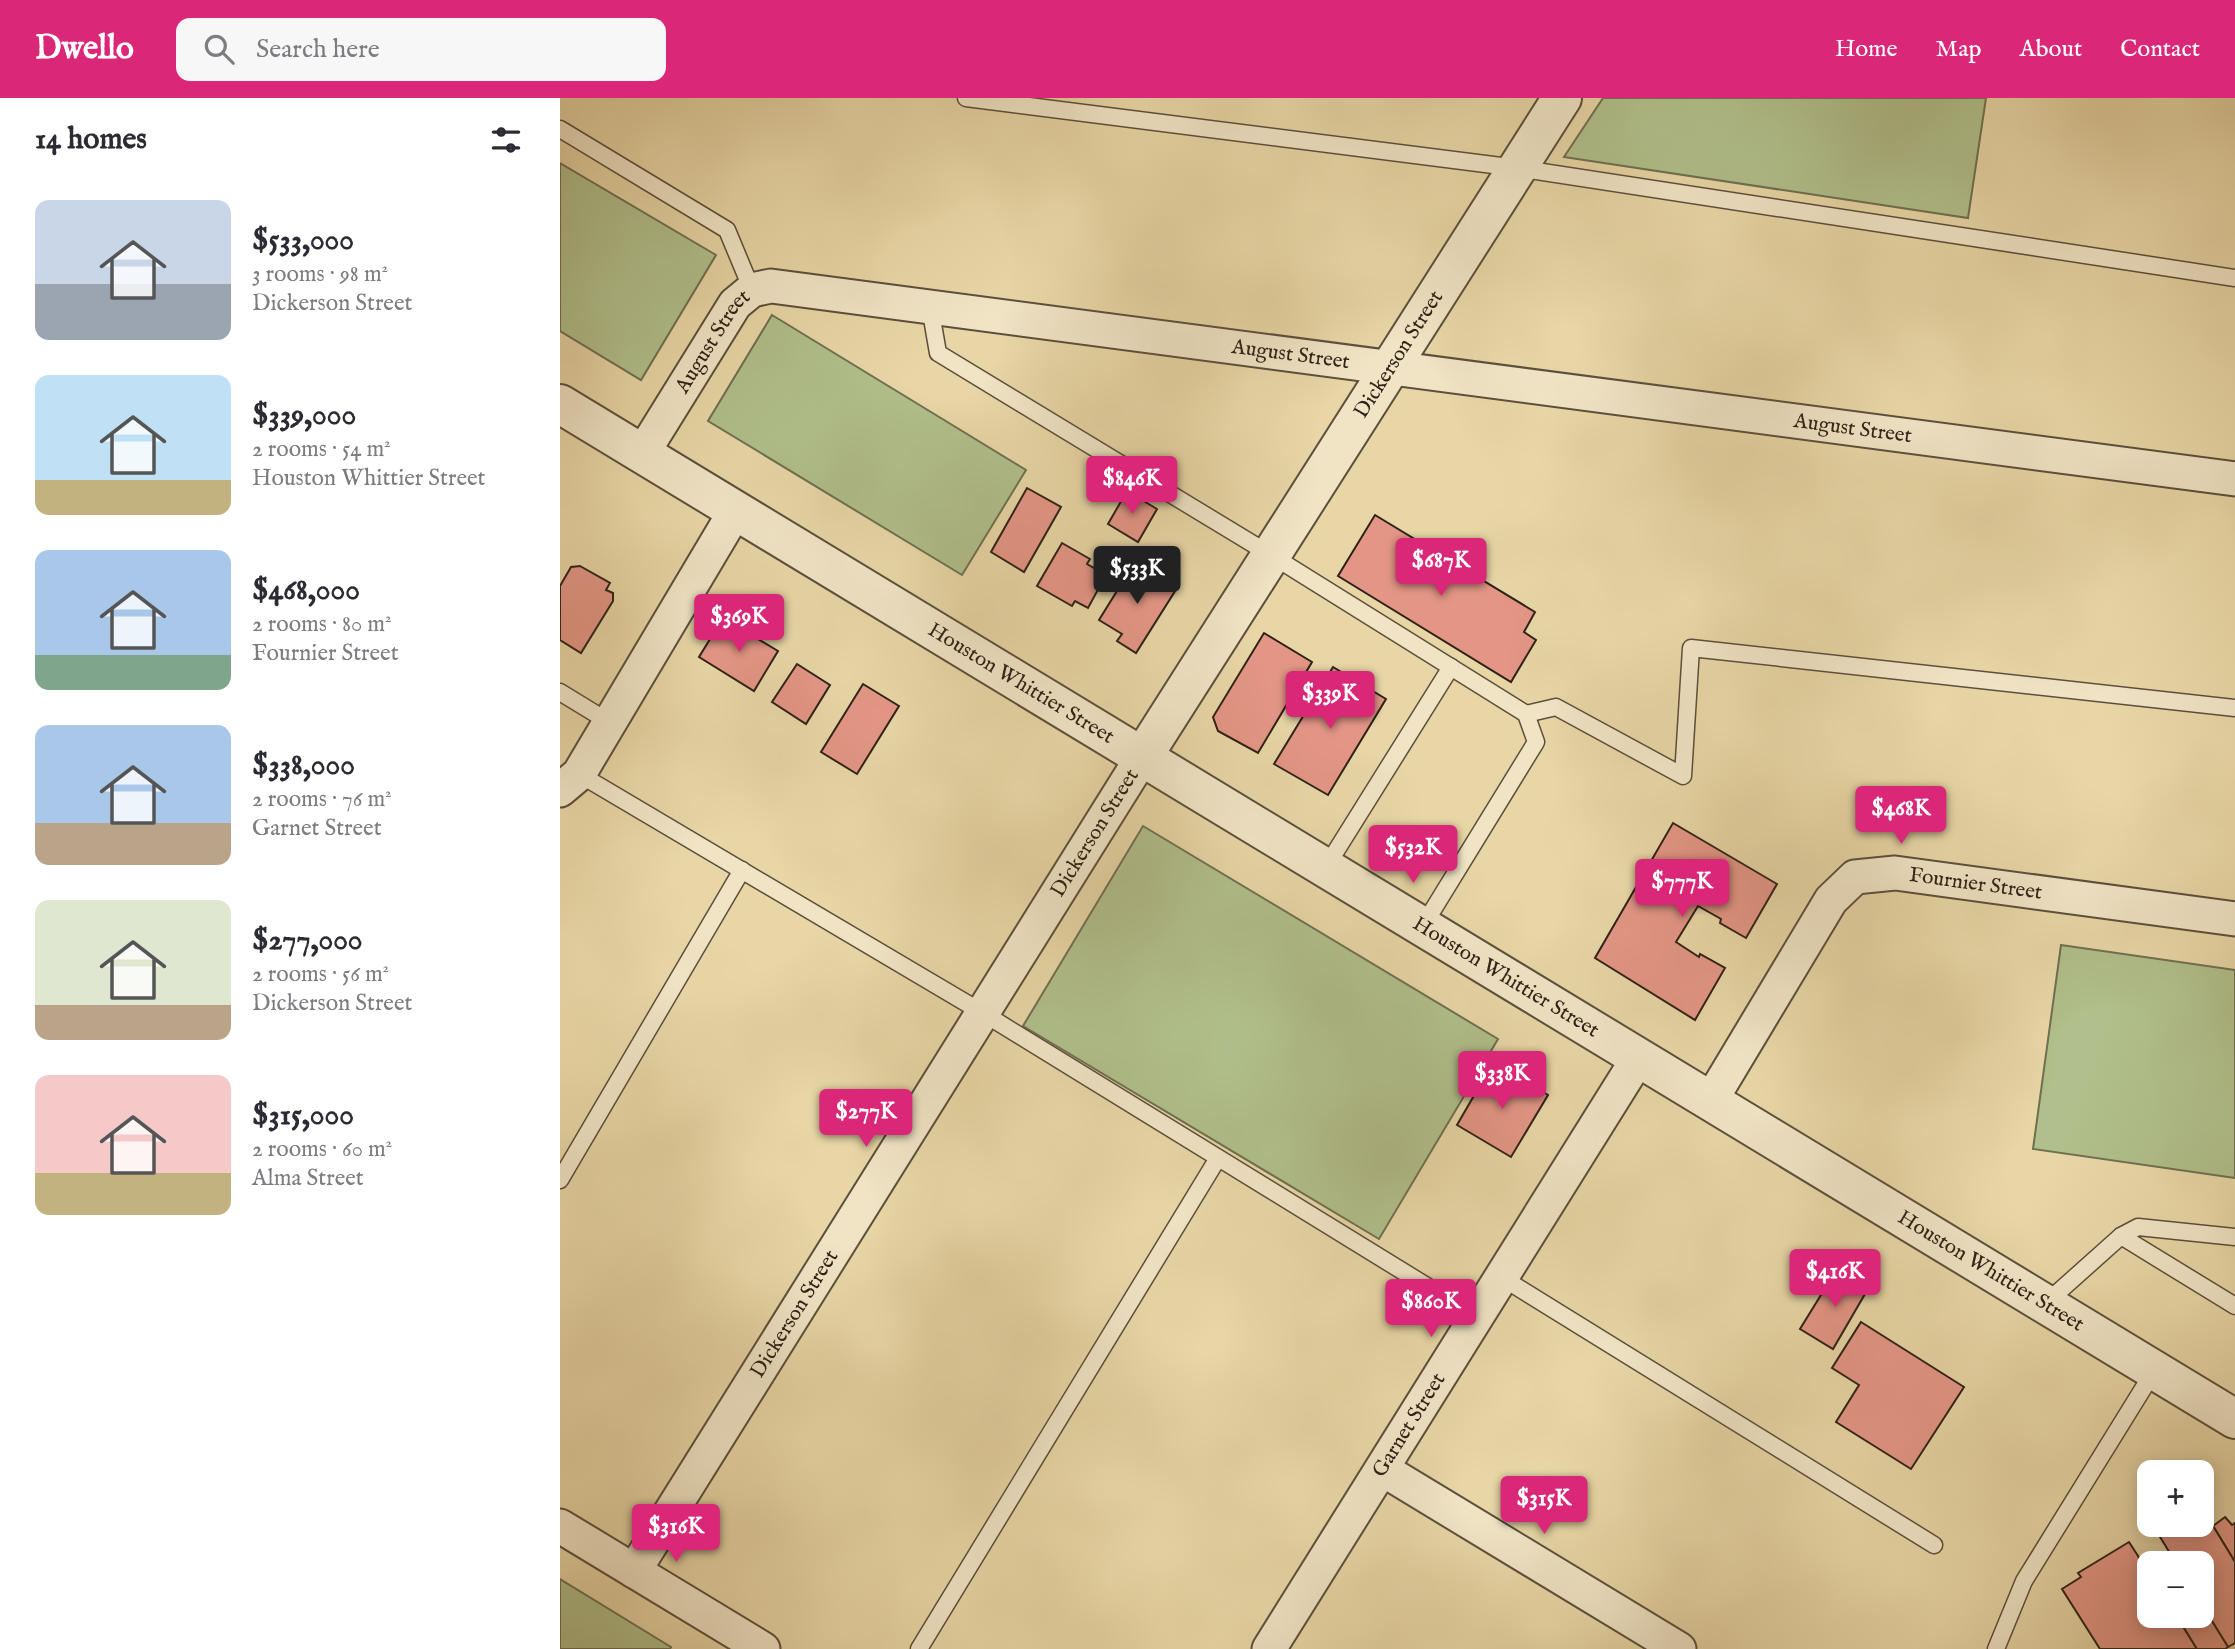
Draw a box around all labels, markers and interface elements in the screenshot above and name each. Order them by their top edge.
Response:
search box [176,18,666,81]
text: Dwello [35,28,134,70]
icon: search [200,30,238,68]
text: Search here [256,33,380,66]
text: Home [1835,34,1898,65]
text: Map [1936,34,1982,65]
text: About [2020,34,2082,65]
text: Contact [2120,34,2200,65]
text: 14 homes [35,121,147,159]
icon: filters [487,121,525,159]
text: $533,000 [252,222,354,260]
icon: home [91,228,175,312]
text: 3 rooms · 98 m² [252,260,388,289]
street label: August Street [669,283,756,399]
street label: Dickerson Street [1348,285,1449,424]
text: Dickerson Street [252,289,412,318]
street label: August Street [1229,333,1351,376]
text: $339,000 [252,397,356,435]
icon: home [91,403,175,487]
street label: August Street [1791,407,1913,450]
text: 2 rooms · 54 m² [252,435,391,464]
pin: $846K [1083,456,1181,516]
text: Houston Whittier Street [252,464,485,493]
text: $846K [1102,464,1162,493]
pin: $687K [1392,538,1490,598]
pin: $533K [1088,546,1186,606]
text: $687K [1412,546,1470,575]
text: $533K [1110,554,1164,583]
text: $468,000 [252,572,360,610]
icon: home [91,578,175,662]
pin: $369K [690,594,788,654]
text: $369K [710,602,768,631]
text: 2 rooms · 80 m² [252,610,392,639]
street label: Houston Whittier Street [923,617,1119,750]
text: Fournier Street [252,639,399,668]
pin: $339K [1281,672,1379,731]
text: $339K [1302,679,1358,708]
text: $338,000 [252,747,355,785]
icon: home [91,753,175,837]
street label: Dickerson Street [1045,764,1145,902]
text: 2 rooms · 76 m² [252,785,392,814]
pin: $468K [1852,786,1950,846]
text: $468K [1871,794,1931,823]
text: Garnet Street [252,814,382,843]
pin: $532K [1364,826,1462,885]
text: $532K [1384,833,1442,862]
pin: $777K [1633,860,1731,919]
street label: Fournier Street [1907,862,2044,906]
text: $777K [1651,867,1713,896]
street label: Houston Whittier Street [1408,910,1604,1044]
text: $277,000 [252,922,363,960]
icon: home [91,928,175,1012]
text: 2 rooms · 56 m² [252,960,389,989]
text: Dickerson Street [252,989,412,1018]
pin: $338K [1453,1052,1551,1111]
text: $338K [1474,1059,1530,1088]
pin: $277K [817,1090,915,1149]
text: $315,000 [252,1097,354,1135]
text: $277K [835,1097,897,1126]
icon: home [91,1103,175,1187]
text: 2 rooms · 60 m² [252,1135,392,1164]
text: Alma Street [252,1164,364,1193]
street label: Houston Whittier Street [1893,1204,2089,1338]
street label: Dickerson Street [744,1245,845,1383]
pin: $416K [1786,1250,1884,1309]
text: $416K [1806,1257,1864,1286]
pin: $860K [1382,1280,1480,1339]
text: $860K [1401,1287,1461,1316]
street label: Garnet Street [1366,1368,1452,1482]
map controls [2137,1460,2214,1628]
button: + [2137,1460,2214,1537]
pin: $315K [1495,1476,1593,1536]
text: $315K [1517,1484,1571,1513]
pin: $316K [627,1504,725,1564]
text: $316K [648,1512,704,1541]
button: − [2137,1551,2214,1628]

